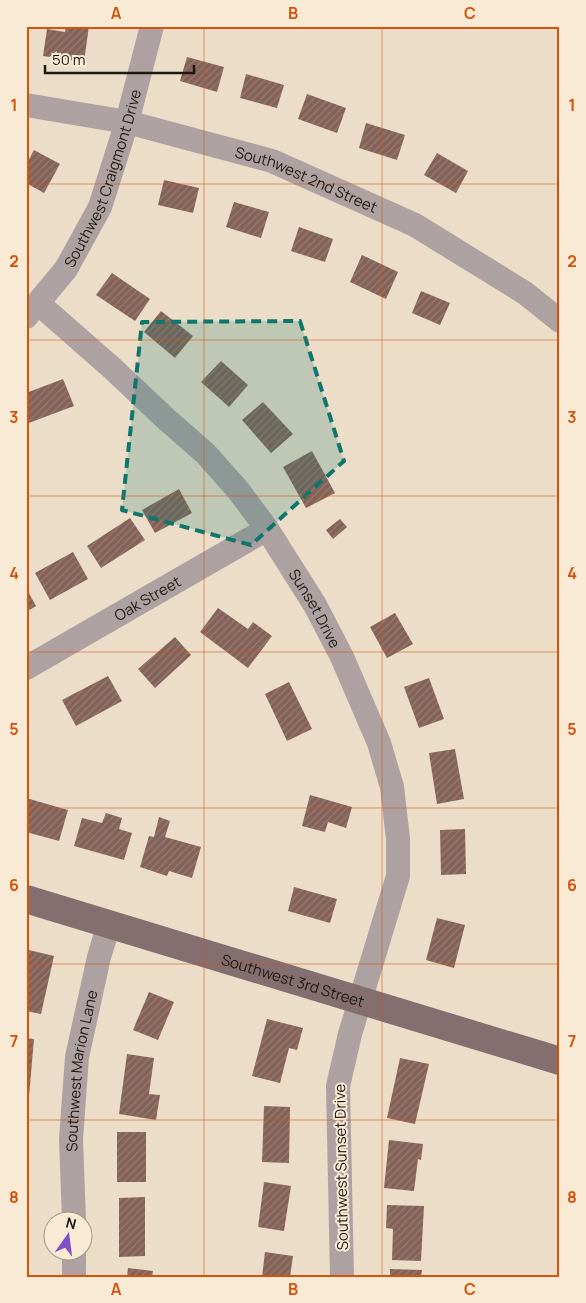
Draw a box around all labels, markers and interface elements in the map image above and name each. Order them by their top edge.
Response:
text: A [111,2,122,24]
text: B [288,2,298,24]
text: C [464,2,476,24]
scale bar [45,42,194,74]
text: 50 m [52,49,86,70]
street label: Southwest Craigmont Drive [58,87,146,271]
text: 1 [10,94,18,116]
text: 1 [568,94,576,116]
street label: Southwest 2nd Street [233,141,381,217]
text: 2 [9,250,19,272]
text: 2 [567,250,577,272]
text: 3 [9,406,19,428]
text: 3 [567,406,577,428]
text: 4 [9,562,19,584]
text: 4 [567,562,577,584]
street label: Sunset Drive [284,565,346,652]
street label: Oak Street [110,571,184,626]
text: 5 [9,718,19,740]
text: 5 [567,718,577,740]
text: 6 [9,874,19,896]
text: 6 [567,874,577,896]
street label: Southwest 3rd Street [219,948,367,1012]
street label: Southwest Marion Lane [60,988,102,1152]
text: 7 [10,1030,18,1052]
text: 7 [568,1030,576,1052]
street label: Southwest Sunset Drive [329,1083,353,1250]
text: 8 [9,1186,19,1208]
text: 8 [567,1186,577,1208]
north arrow [42,1210,92,1260]
text: N [64,1212,78,1233]
text: A [111,1278,122,1300]
text: B [288,1278,298,1300]
text: C [464,1278,476,1300]

